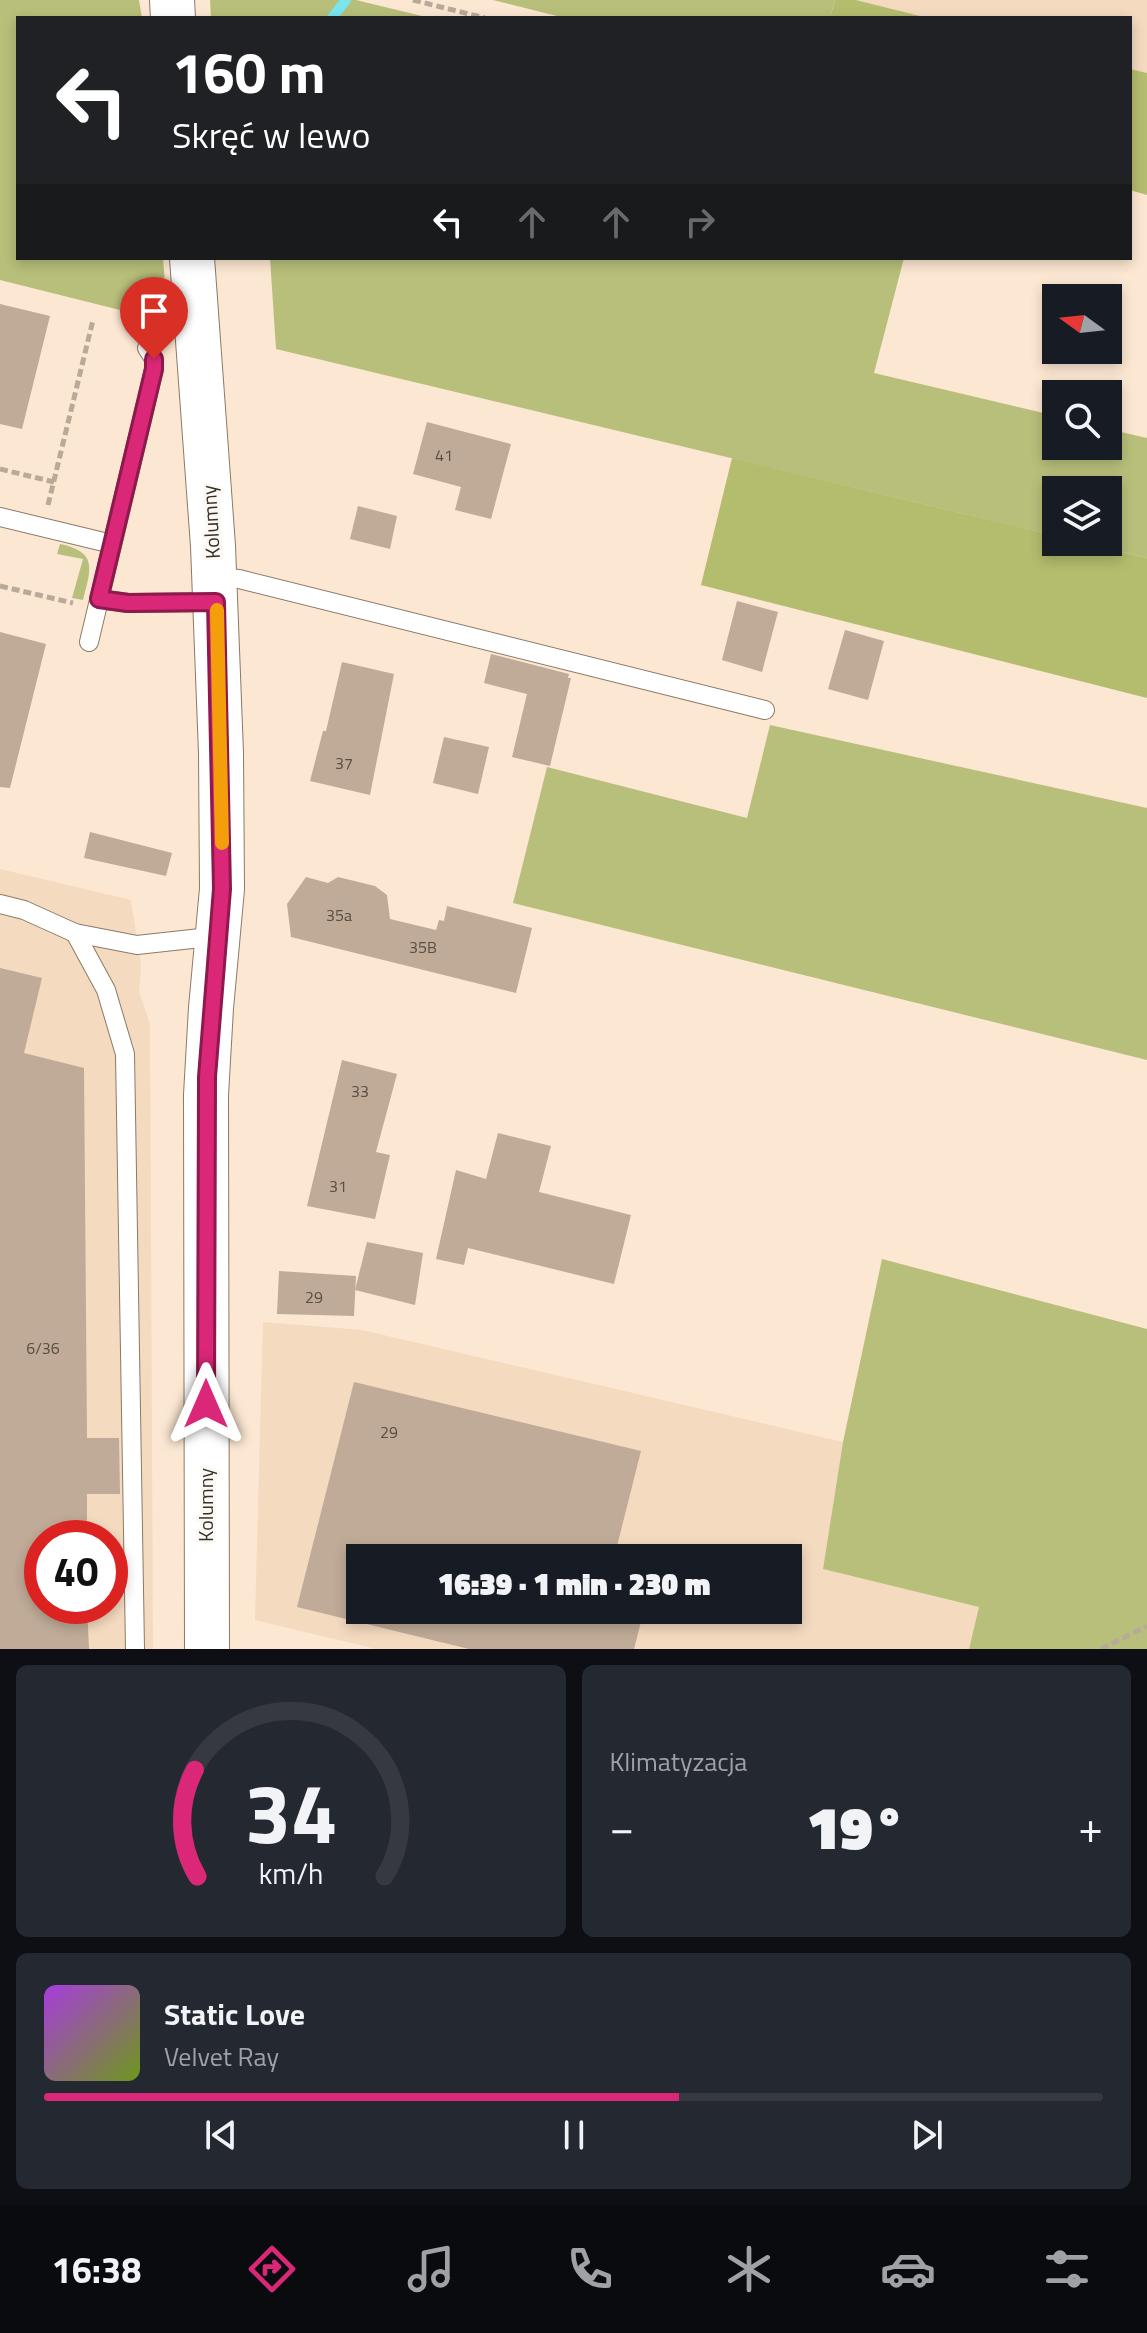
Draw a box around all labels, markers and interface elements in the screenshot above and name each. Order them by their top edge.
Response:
text: 160 m [172,30,325,115]
icon: left [40,48,144,152]
text: Skręć w lewo [172,107,371,162]
icon: left [426,200,470,244]
icon: ahead [510,200,554,244]
icon: ahead [594,200,638,244]
icon: right [678,200,722,244]
pin [120,277,188,359]
north arrow [1042,284,1122,364]
map controls [1042,284,1122,556]
icon: arrive [132,289,176,333]
button: search [1042,380,1122,460]
house number: 41 [435,443,453,467]
button: layers [1042,476,1122,556]
street label: Kolumny [193,484,228,560]
house number: 37 [335,751,353,775]
house number: 35a [326,903,352,927]
house number: 35B [409,935,437,959]
house number: 33 [351,1079,369,1103]
house number: 31 [329,1174,347,1198]
house number: 29 [305,1285,323,1309]
house number: 6/36 [26,1336,60,1360]
position arrow [164,1362,248,1446]
house number: 29 [380,1420,398,1444]
street label: Kolumny [190,1468,221,1542]
speed limit sign: 40 [24,1520,128,1624]
text: 16:39 · 1 min · 230 m [438,1561,710,1607]
text: Klimatyzacja [610,1742,747,1781]
text: 34 [244,1749,337,1875]
text: 19° [807,1781,906,1872]
text: − [610,1793,634,1860]
text: + [1078,1793,1103,1860]
text: km/h [258,1852,323,1895]
text: Static Love [164,1991,305,2037]
text: Velvet Ray [164,2037,279,2076]
icon: previous [199,2113,243,2157]
icon: pause [552,2113,596,2157]
icon: next [905,2113,949,2157]
icon: directions [244,2241,300,2297]
icon: music [403,2241,459,2297]
icon: phone [562,2241,618,2297]
icon: climate [721,2241,777,2297]
icon: car [880,2241,936,2297]
icon: filters [1039,2241,1095,2297]
text: 16:38 [52,2242,141,2297]

